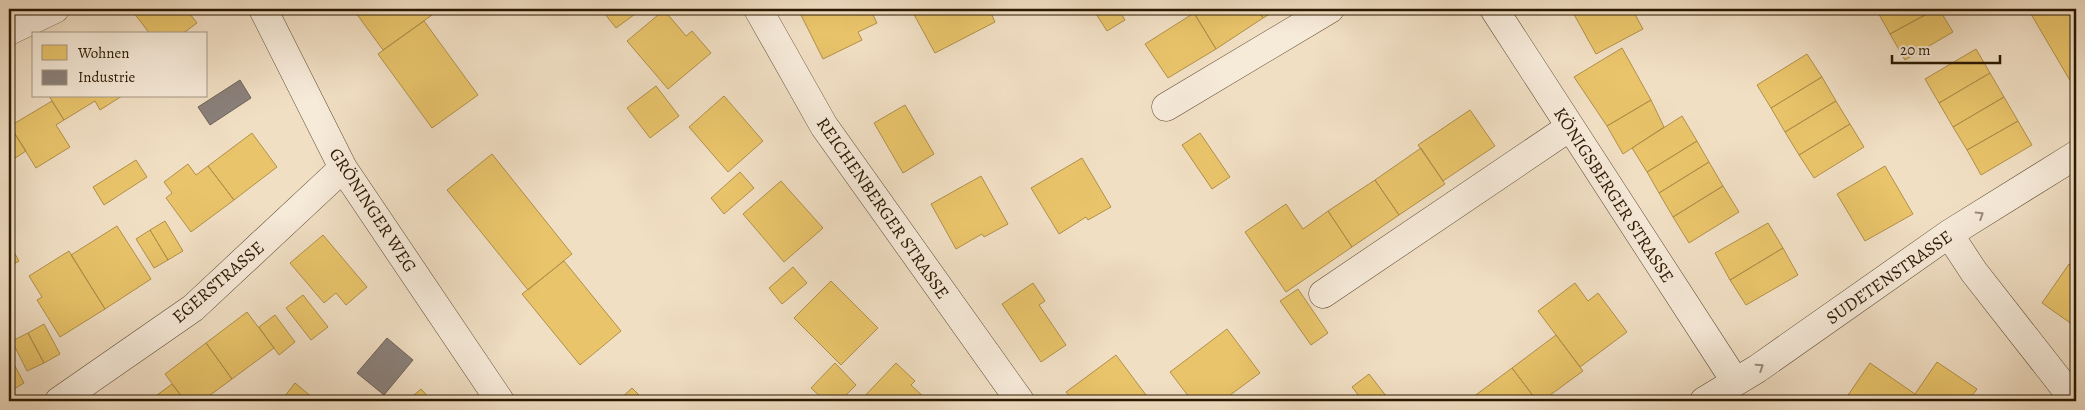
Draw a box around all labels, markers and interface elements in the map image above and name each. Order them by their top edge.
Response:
legend [32,32,208,98]
scale bar [1892,32,2000,64]
text: 20 m [1900,40,1931,60]
text: Wohnen [77,43,130,63]
text: Industrie [78,67,136,87]
street label: KÖNIGSBERGER STRASSE [1548,103,1680,287]
street label: REICHENBERGER STRASSE [811,112,955,304]
street label: GRÖNINGER WEG [324,143,422,277]
one-way arrow [1975,211,1984,221]
street label: SUDETENSTRASSE [1821,224,1957,330]
street label: EGERSTRASSE [167,235,269,329]
one-way arrow [1755,363,1764,373]

